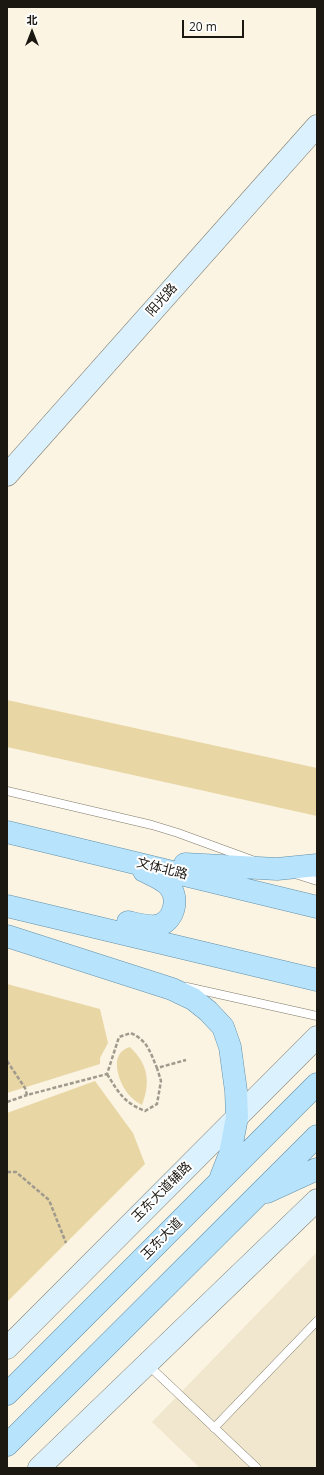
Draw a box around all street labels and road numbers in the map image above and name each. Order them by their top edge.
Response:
street label: 阳光路 [143,280,181,320]
street label: 文体北路 [135,855,189,883]
street label: 玉东大道辅路 [129,1159,195,1225]
street label: 玉东大道 [138,1215,186,1263]

